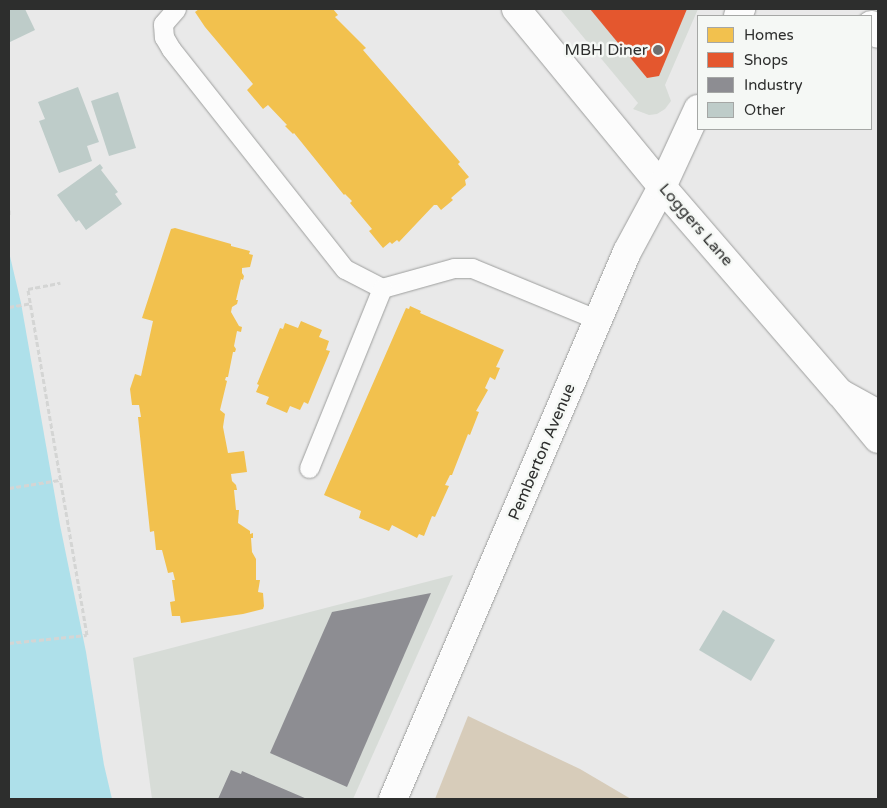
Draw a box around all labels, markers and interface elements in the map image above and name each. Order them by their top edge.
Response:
legend [697,15,872,130]
text: Homes [744,26,794,44]
place label: MBH Diner [564,40,648,60]
marker: MBH Diner [652,44,664,56]
text: Shops [744,51,788,69]
text: Industry [744,76,803,94]
text: Other [744,101,785,119]
street label: Loggers Lane [655,180,737,270]
street label: Pemberton Avenue [505,381,579,523]

